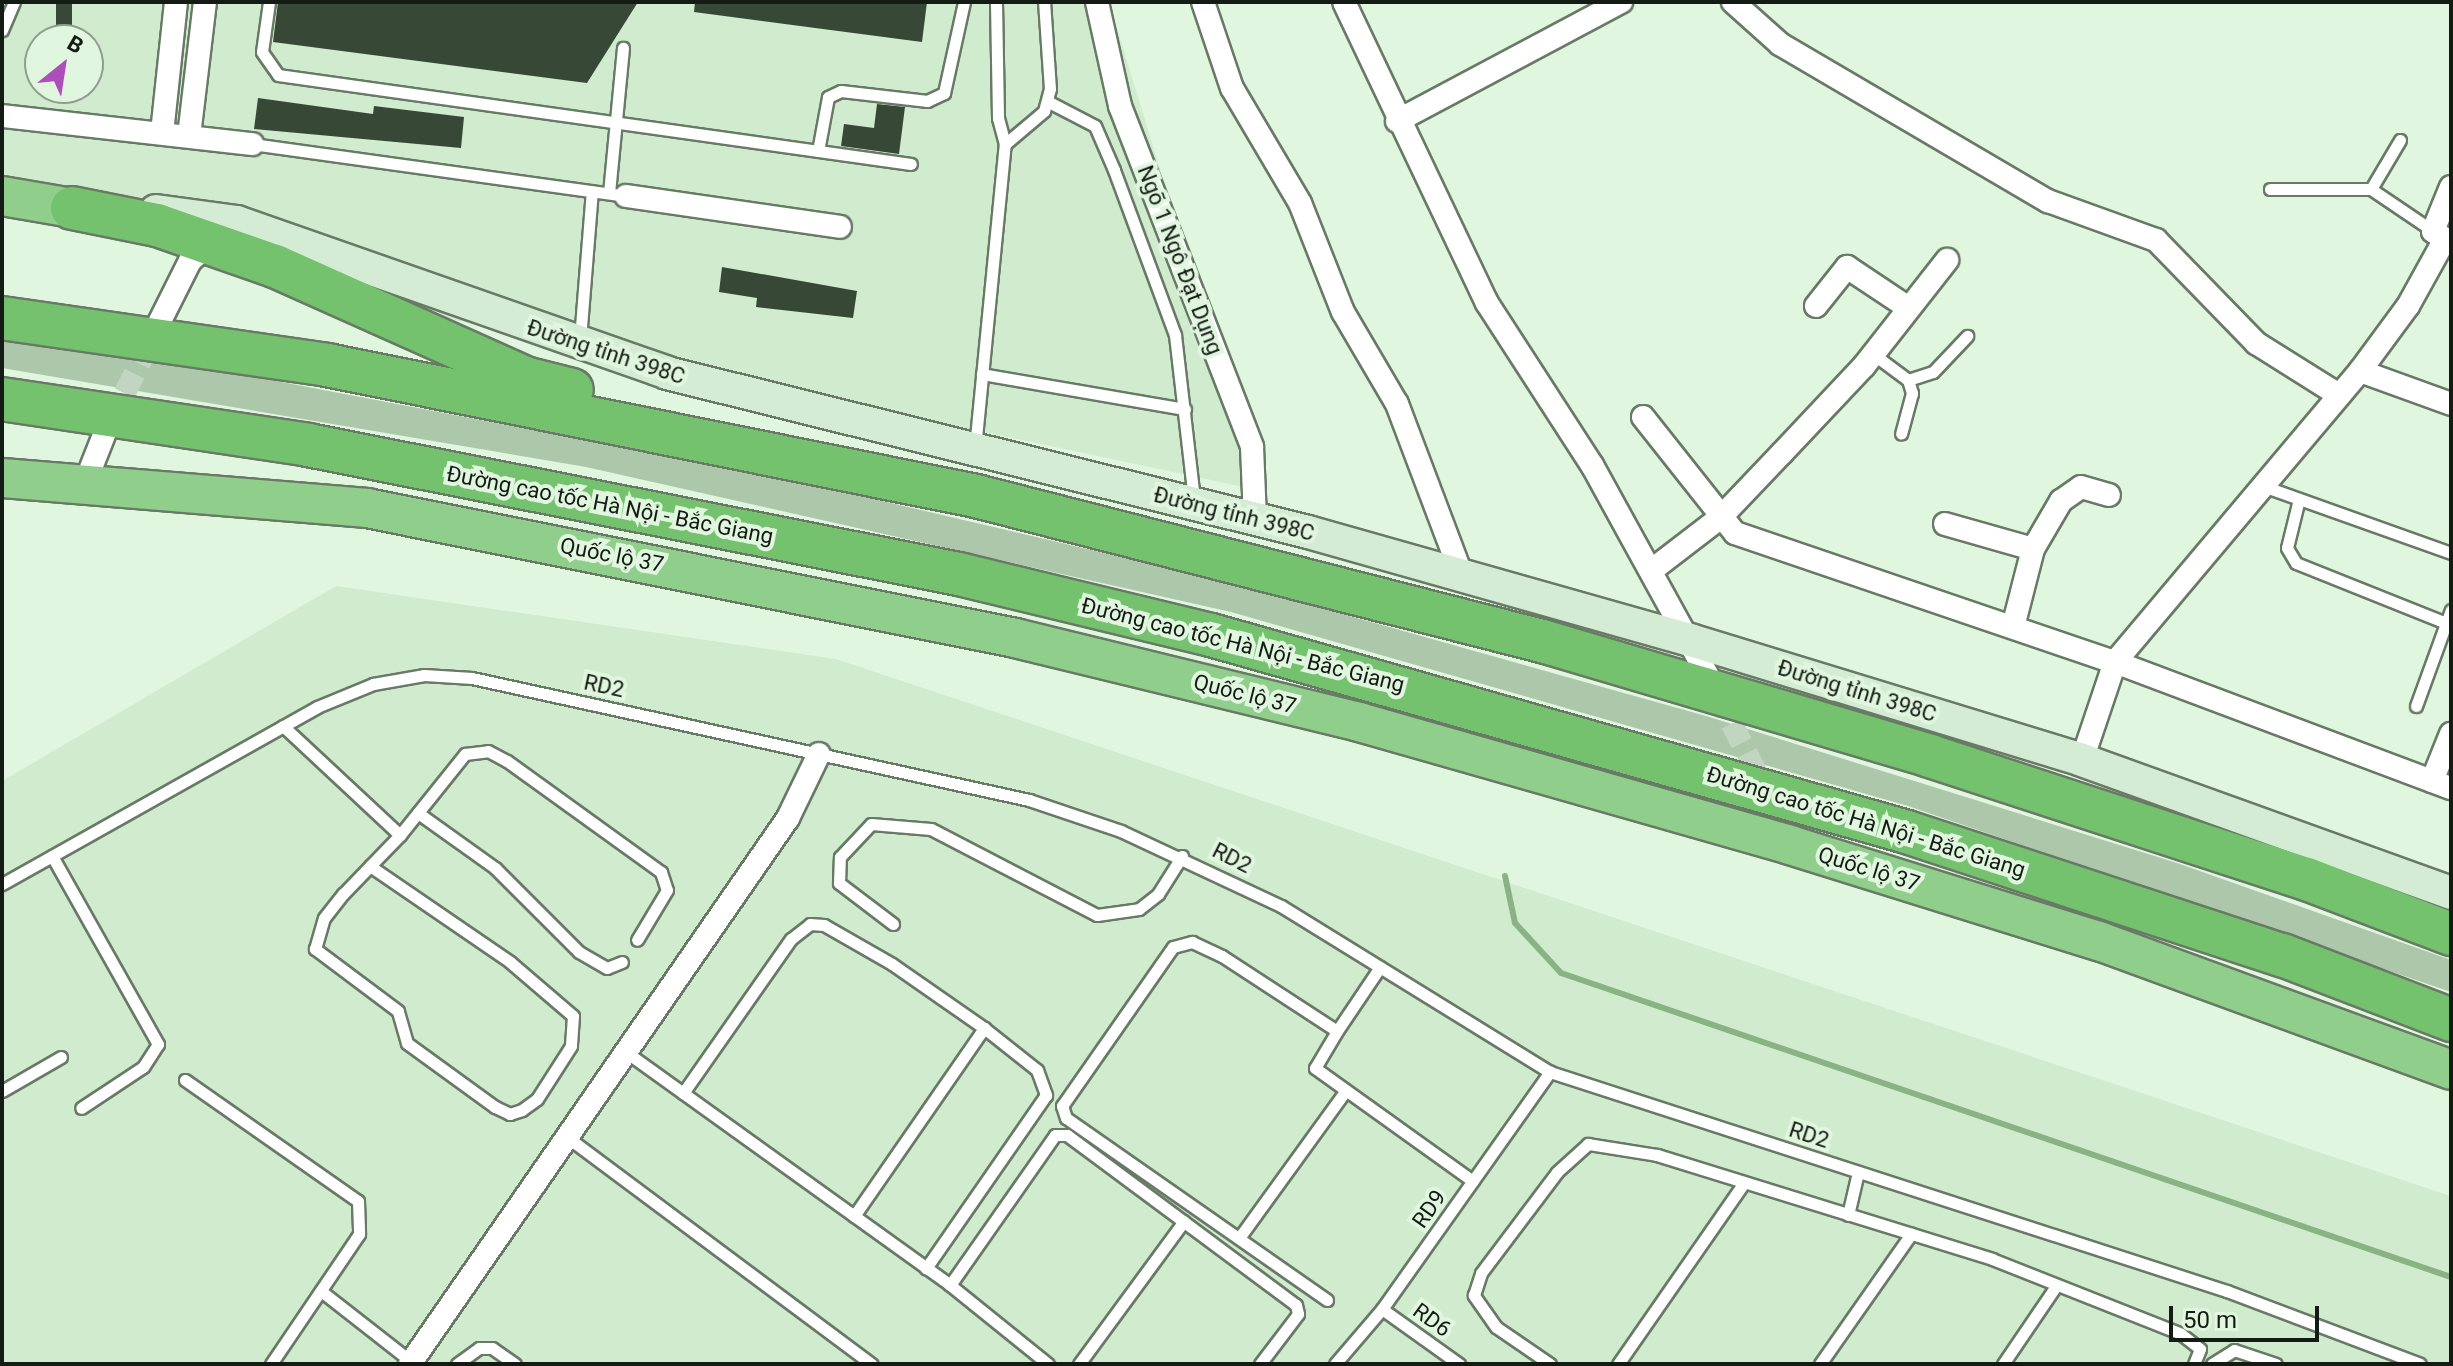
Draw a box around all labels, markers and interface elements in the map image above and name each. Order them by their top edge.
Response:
north arrow [24,24,104,104]
text: B [63,30,88,59]
street label: Ngõ 1 Ngô Đạt Dụng [1132,162,1228,358]
street label: Đường tỉnh 398C [524,314,688,390]
street label: Đường cao tốc Hà Nội - Bắc Giang [445,460,775,550]
street label: Đường tỉnh 398C [1151,481,1317,547]
street label: Quốc lộ 37 [558,532,666,578]
street label: Đường cao tốc Hà Nội - Bắc Giang [1079,592,1407,698]
street label: Đường tỉnh 398C [1774,654,1940,728]
street label: RD2 [582,669,626,703]
street label: Quốc lộ 37 [1191,669,1299,719]
street label: Đường cao tốc Hà Nội - Bắc Giang [1703,761,2029,883]
street label: RD2 [1208,837,1256,879]
street label: Quốc lộ 37 [1815,841,1923,897]
street label: RD2 [1786,1116,1832,1154]
street label: RD9 [1407,1185,1451,1233]
scale bar [2173,1290,2323,1340]
street label: RD6 [1408,1297,1456,1343]
text: 50 m [2183,1306,2237,1334]

